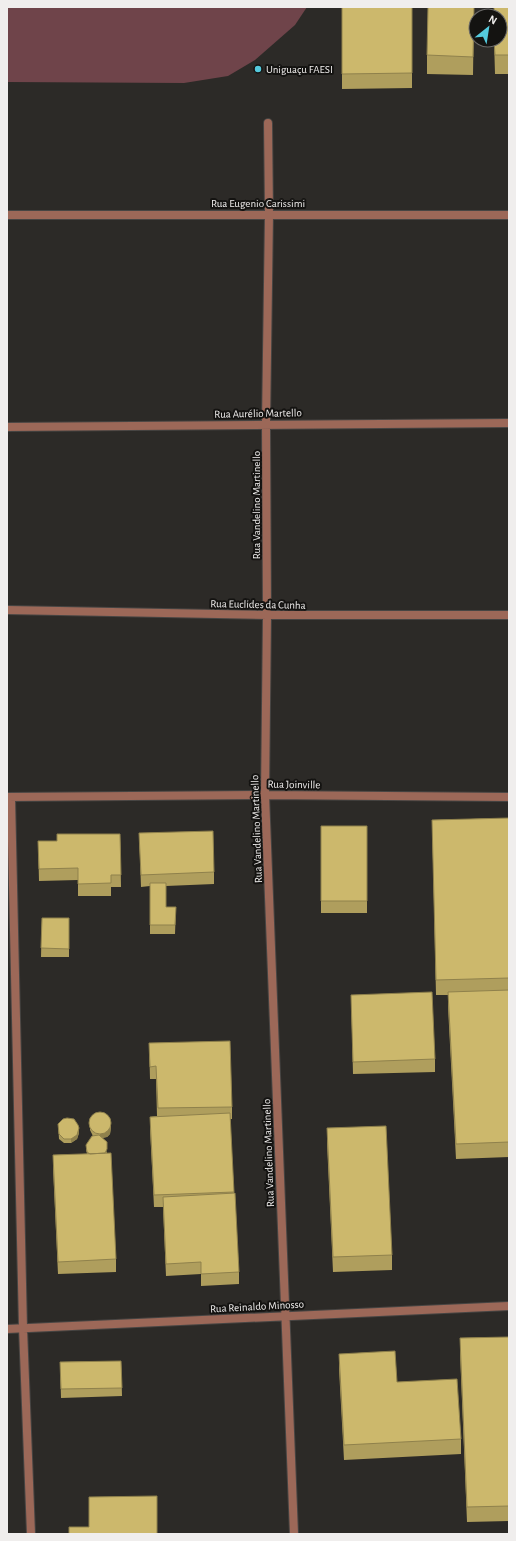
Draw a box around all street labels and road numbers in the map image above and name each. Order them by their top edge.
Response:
street label: Rua Eugenio Carissimi [211,198,305,209]
street label: Rua Aurélio Martello [214,407,302,420]
street label: Rua Vandelino Martinello [251,451,262,559]
street label: Rua Euclides da Cunha [210,598,306,611]
street label: Rua Vandelino Martinello [249,775,264,883]
street label: Rua Joinville [267,779,321,790]
street label: Rua Vandelino Martinello [261,1099,276,1207]
street label: Rua Reinaldo Minosso [210,1299,304,1314]

